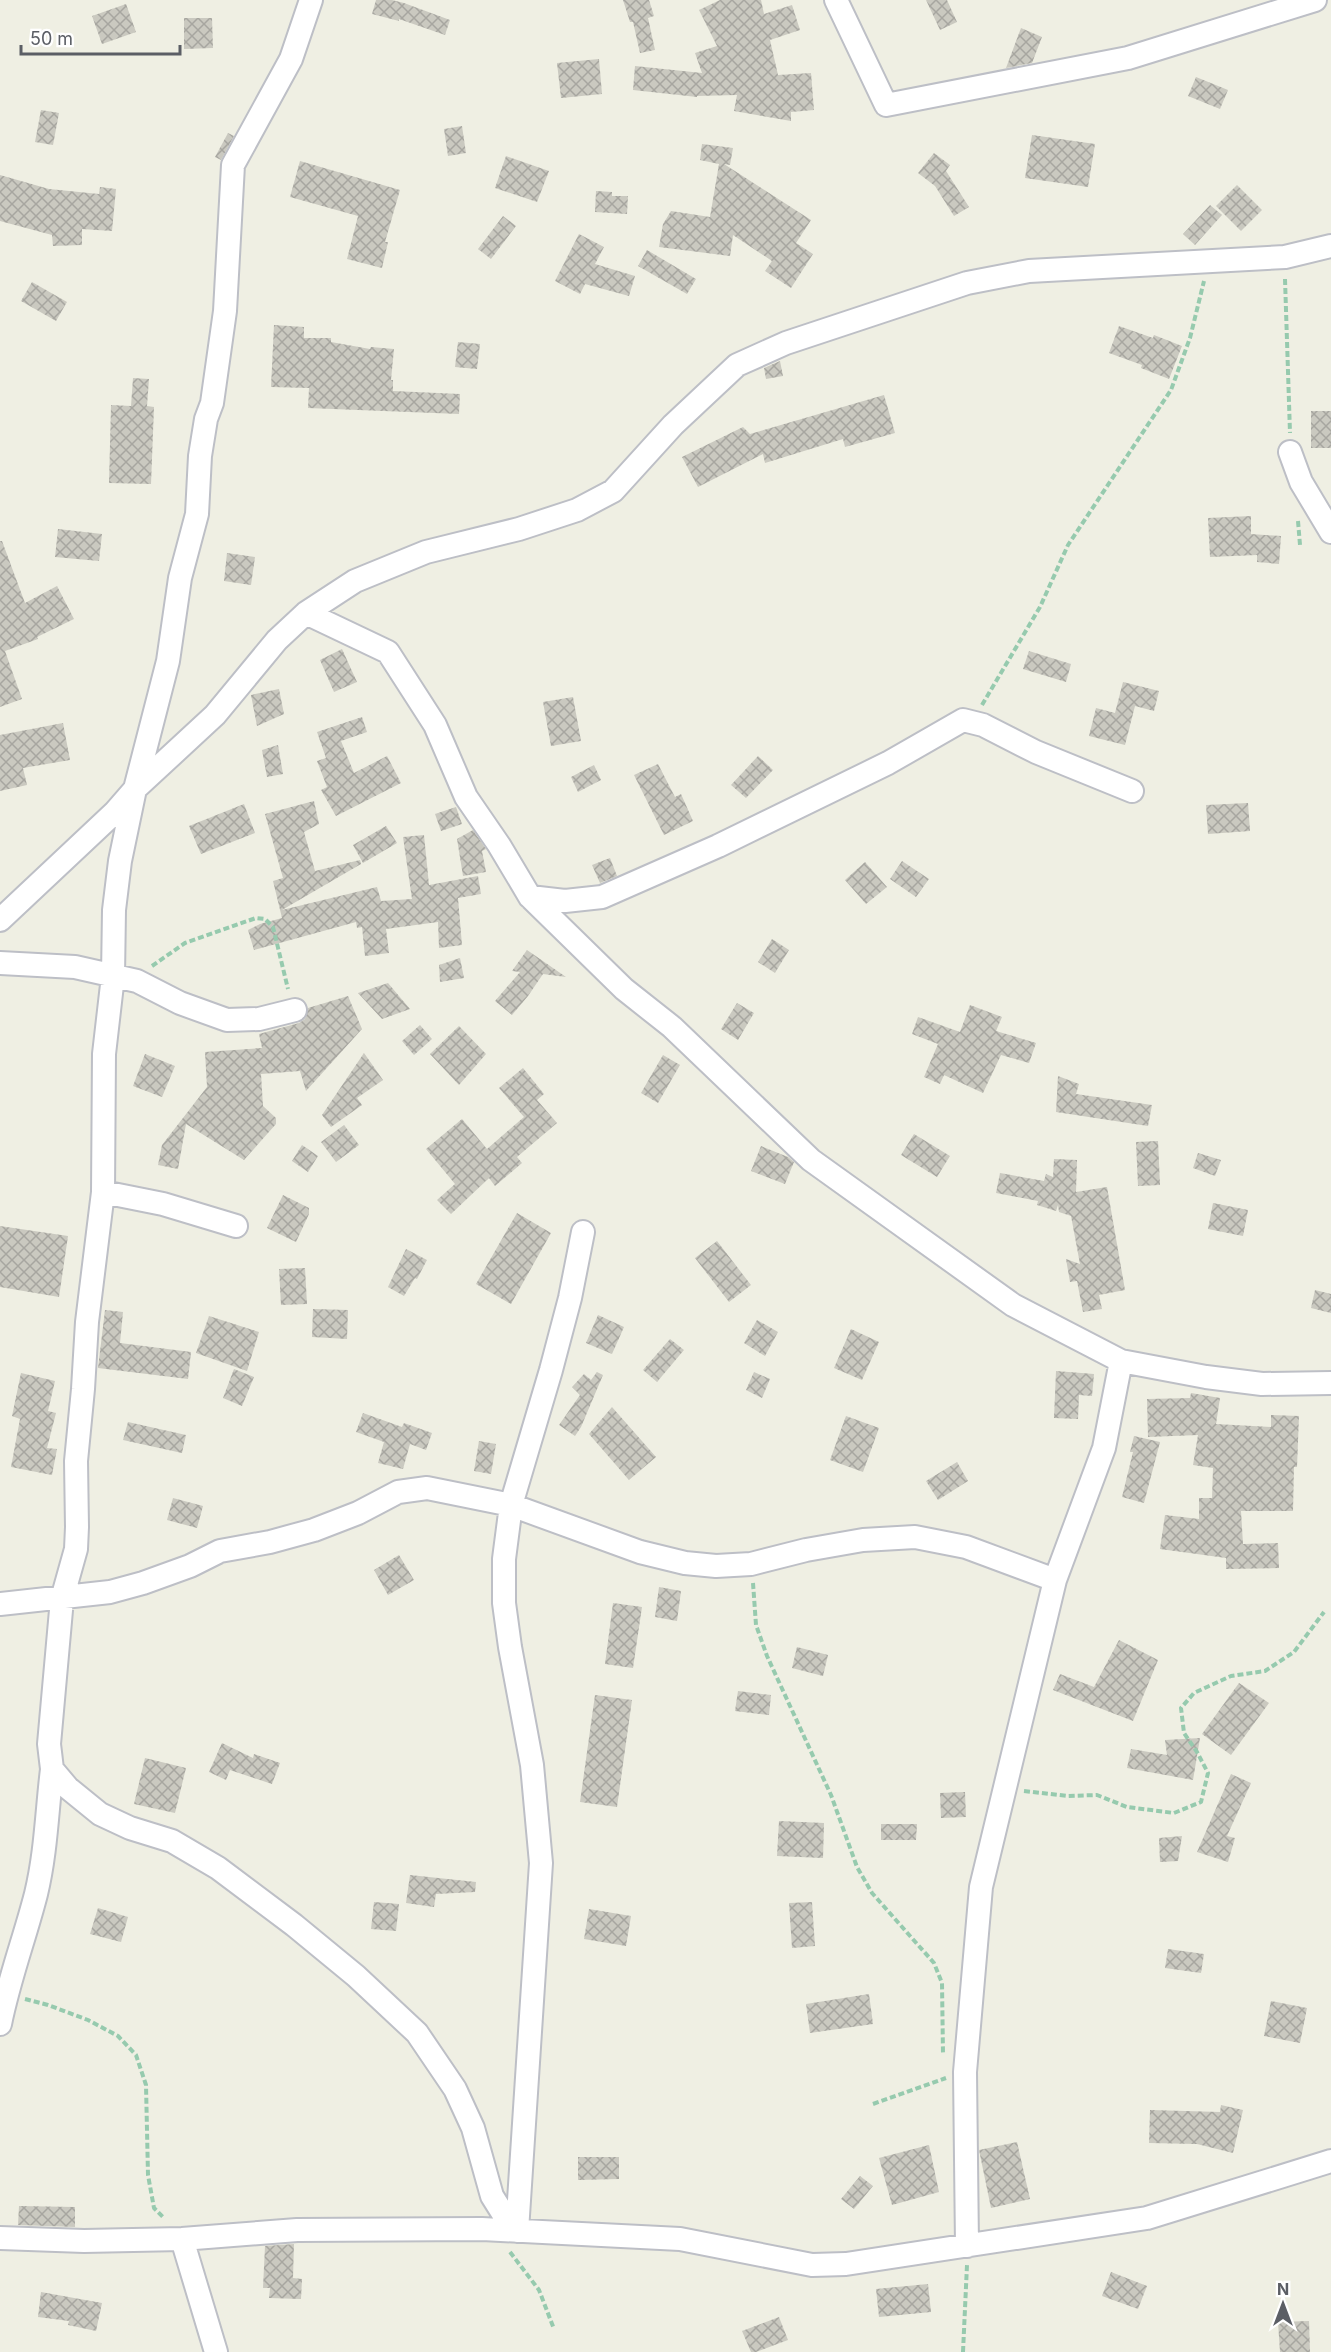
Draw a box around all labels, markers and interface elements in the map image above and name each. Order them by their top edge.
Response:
scale bar [21,18,180,56]
text: 50 m [30,28,73,49]
north arrow [1253,2274,1313,2334]
text: N [1277,2279,1289,2299]

